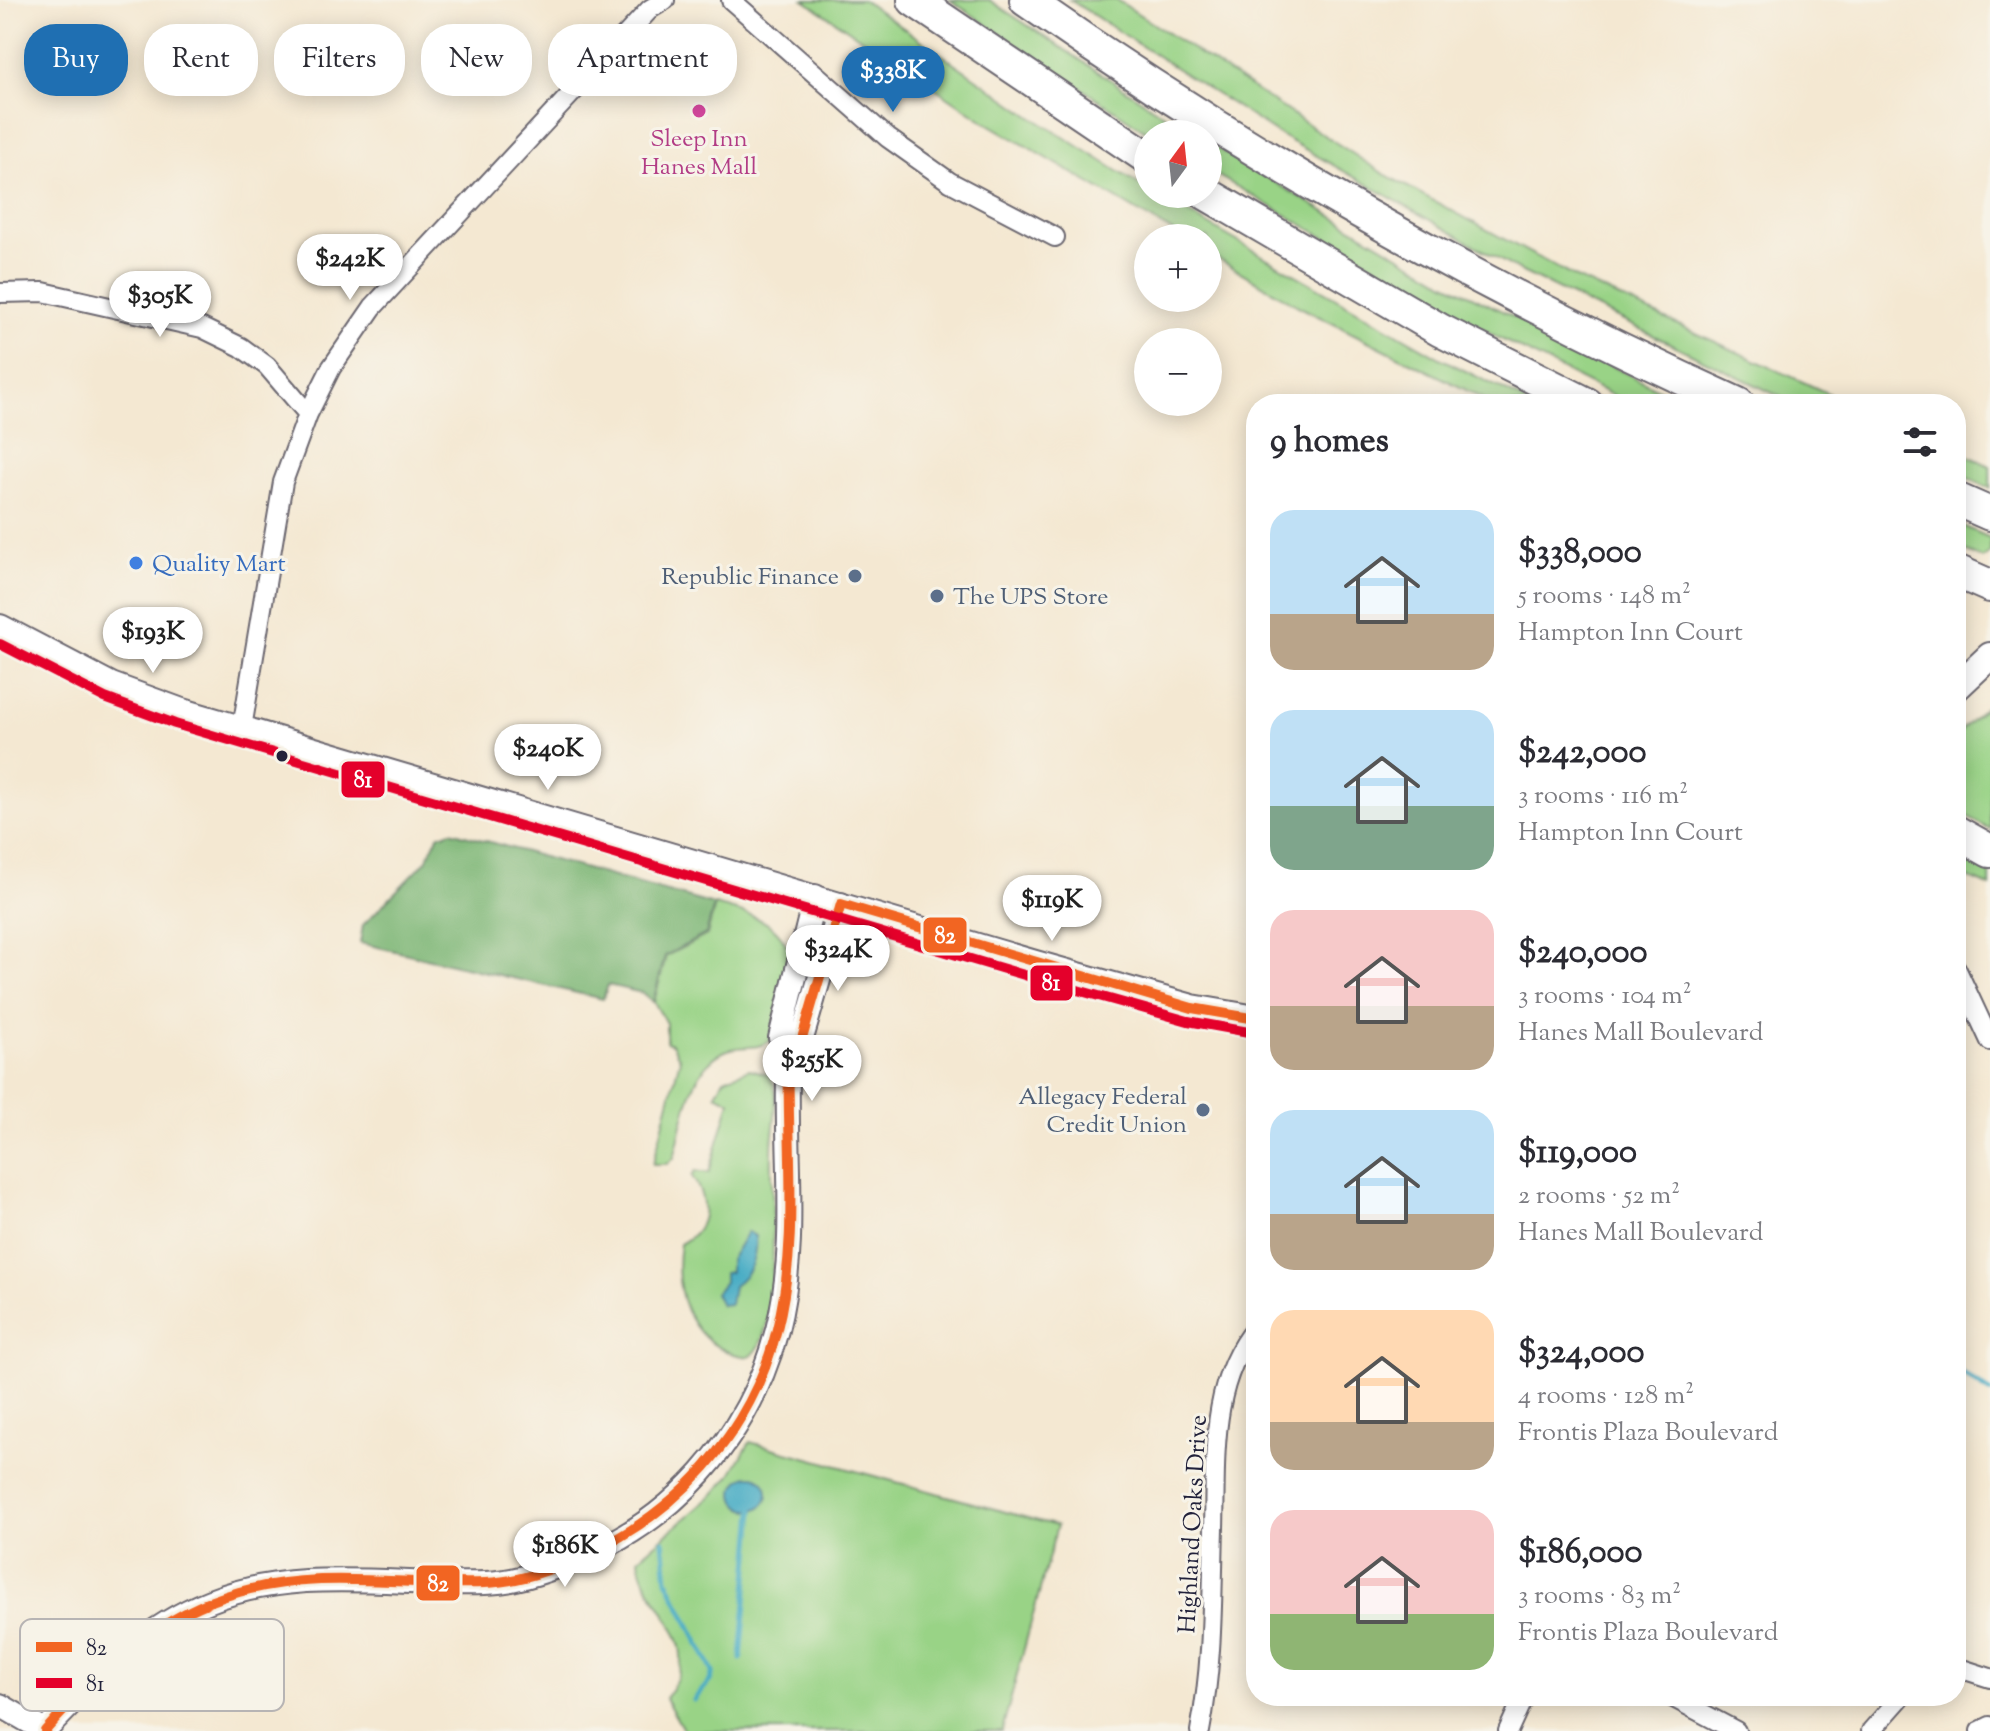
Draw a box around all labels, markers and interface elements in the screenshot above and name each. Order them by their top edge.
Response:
chip: Buy [24,24,128,96]
chip: Rent [144,24,258,96]
chip: Filters [274,24,405,96]
chip: New [421,24,532,96]
chip: Apartment [548,24,737,96]
pin: $338K [837,46,949,114]
text: $338K [860,53,926,90]
marker: Sleep Inn Hanes Mall [690,102,708,120]
north arrow [1134,120,1222,208]
map controls [1134,120,1222,416]
place label: Sleep Inn Hanes Mall [641,123,757,185]
button: + [1134,224,1222,312]
pin: $242K [294,234,406,302]
text: $242K [315,241,385,278]
pin: $305K [104,271,216,339]
text: $305K [127,278,193,315]
button: − [1134,328,1222,416]
text: 9 homes [1270,418,1389,467]
icon: filters [1898,420,1942,464]
text: $338,000 [1518,529,1642,578]
icon: home [1334,542,1430,638]
place label: Quality Mart [152,548,286,582]
marker: Quality Mart [127,554,145,572]
place label: Republic Finance [661,561,839,595]
marker: Republic Finance [846,567,864,585]
text: 5 rooms · 148 m² [1518,578,1691,615]
place label: The UPS Store [953,581,1108,615]
marker: The UPS Store [928,587,946,605]
pin: $193K [97,607,209,675]
text: $193K [121,614,185,651]
text: Hampton Inn Court [1518,615,1743,652]
pin: $240K [492,724,604,792]
text: $242,000 [1518,729,1647,778]
text: $240K [512,731,584,768]
icon: home [1334,742,1430,838]
unlabelled marker [274,748,290,764]
line badge: 81 [340,760,386,799]
text: 81 [354,766,373,798]
text: 3 rooms · 116 m² [1518,778,1688,815]
text: Hampton Inn Court [1518,815,1743,852]
pin: $119K [996,875,1108,943]
text: $119K [1021,882,1083,919]
line badge: 82 [922,916,968,954]
text: 82 [934,922,956,954]
pin: $324K [782,925,894,993]
text: $240,000 [1518,929,1647,978]
text: $324K [804,932,872,969]
icon: home [1334,942,1430,1038]
line badge: 81 [1029,964,1074,1002]
text: 81 [1042,969,1061,1001]
text: 3 rooms · 104 m² [1518,978,1692,1015]
text: Hanes Mall Boulevard [1518,1015,1763,1052]
pin: $255K [756,1035,868,1103]
text: $255K [781,1042,843,1079]
place label: Allegacy Federal Credit Union [1018,1081,1187,1143]
marker: Allegacy Federal Credit Union [1194,1101,1212,1119]
text: $119,000 [1518,1129,1637,1178]
icon: home [1334,1142,1430,1238]
text: 2 rooms · 52 m² [1518,1178,1680,1215]
text: Hanes Mall Boulevard [1518,1215,1763,1252]
text: $324,000 [1518,1329,1644,1378]
icon: home [1334,1342,1430,1438]
text: 4 rooms · 128 m² [1518,1378,1694,1415]
street label: Highland Oaks Drive [1171,1414,1217,1634]
text: Frontis Plaza Boulevard [1518,1415,1778,1452]
pin: $186K [509,1521,621,1589]
text: $186K [531,1528,599,1565]
text: $186,000 [1518,1529,1642,1578]
icon: home [1334,1542,1430,1638]
line badge: 82 [415,1564,461,1602]
text: 82 [427,1570,449,1602]
text: 3 rooms · 83 m² [1518,1578,1681,1615]
text: Frontis Plaza Boulevard [1518,1615,1778,1652]
legend [20,1619,284,1711]
text: 82 [86,1634,107,1666]
text: 81 [86,1670,105,1702]

